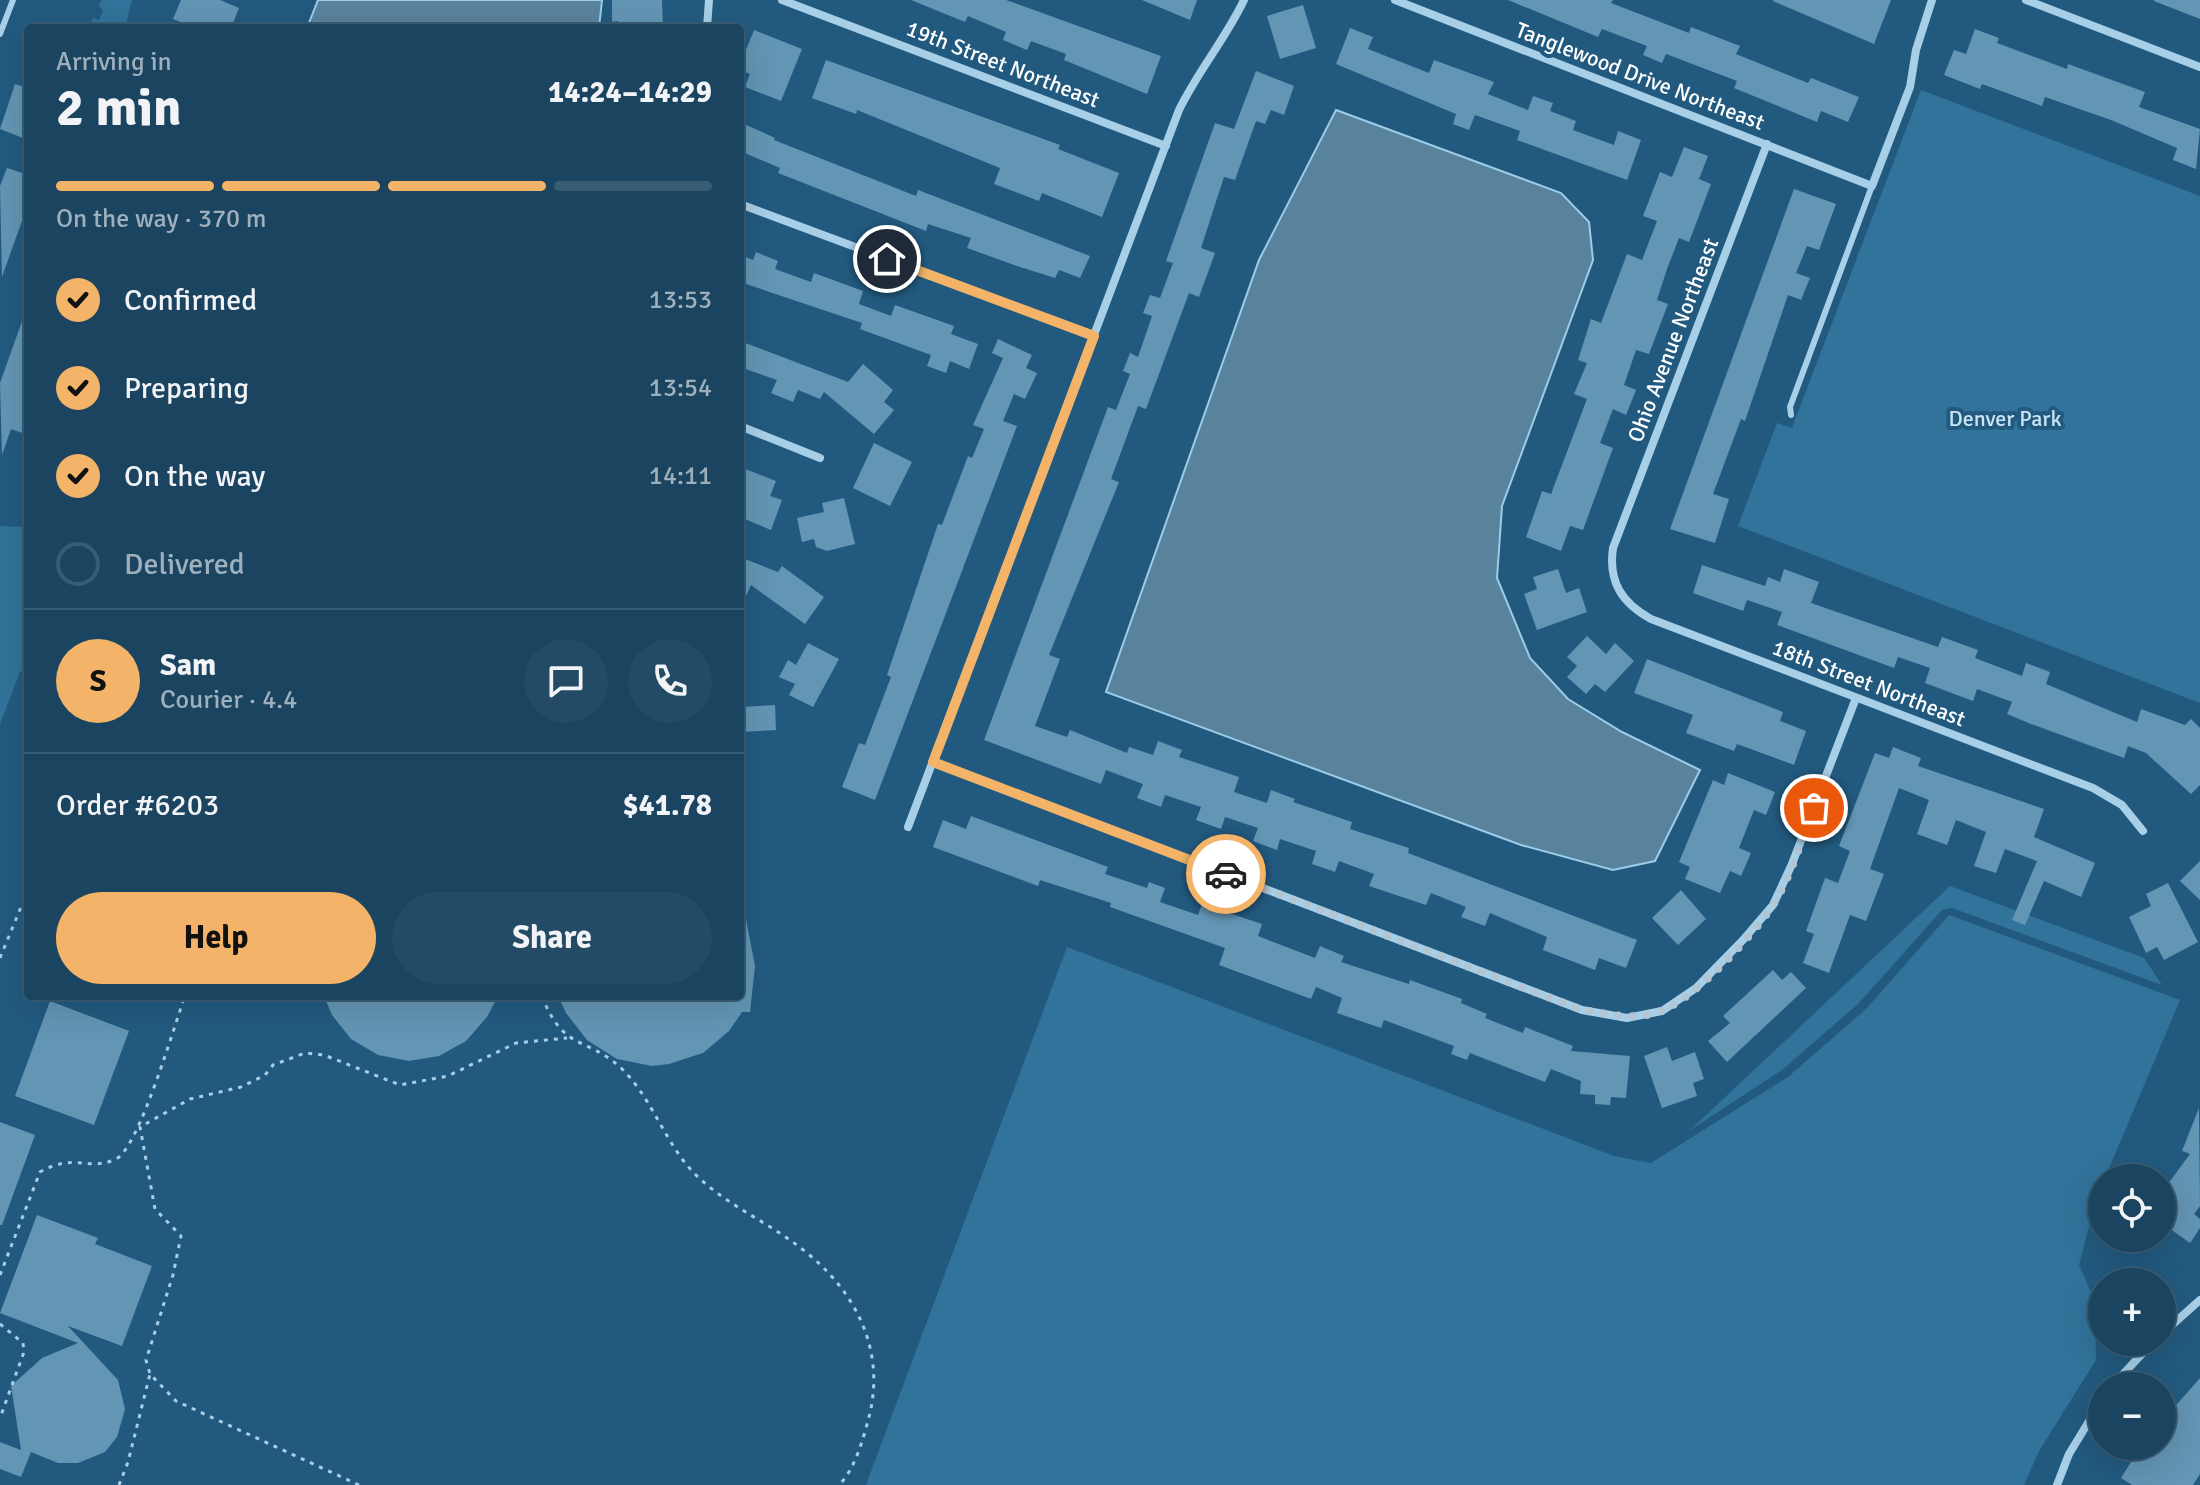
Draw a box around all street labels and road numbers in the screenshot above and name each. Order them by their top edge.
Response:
street label: 19th Street Northeast [903,15,1104,113]
street label: Tanglewood Drive Northeast [1512,16,1768,136]
street label: Ohio Avenue Northeast [1622,234,1724,446]
street label: 18th Street Northeast [1769,634,1970,732]

